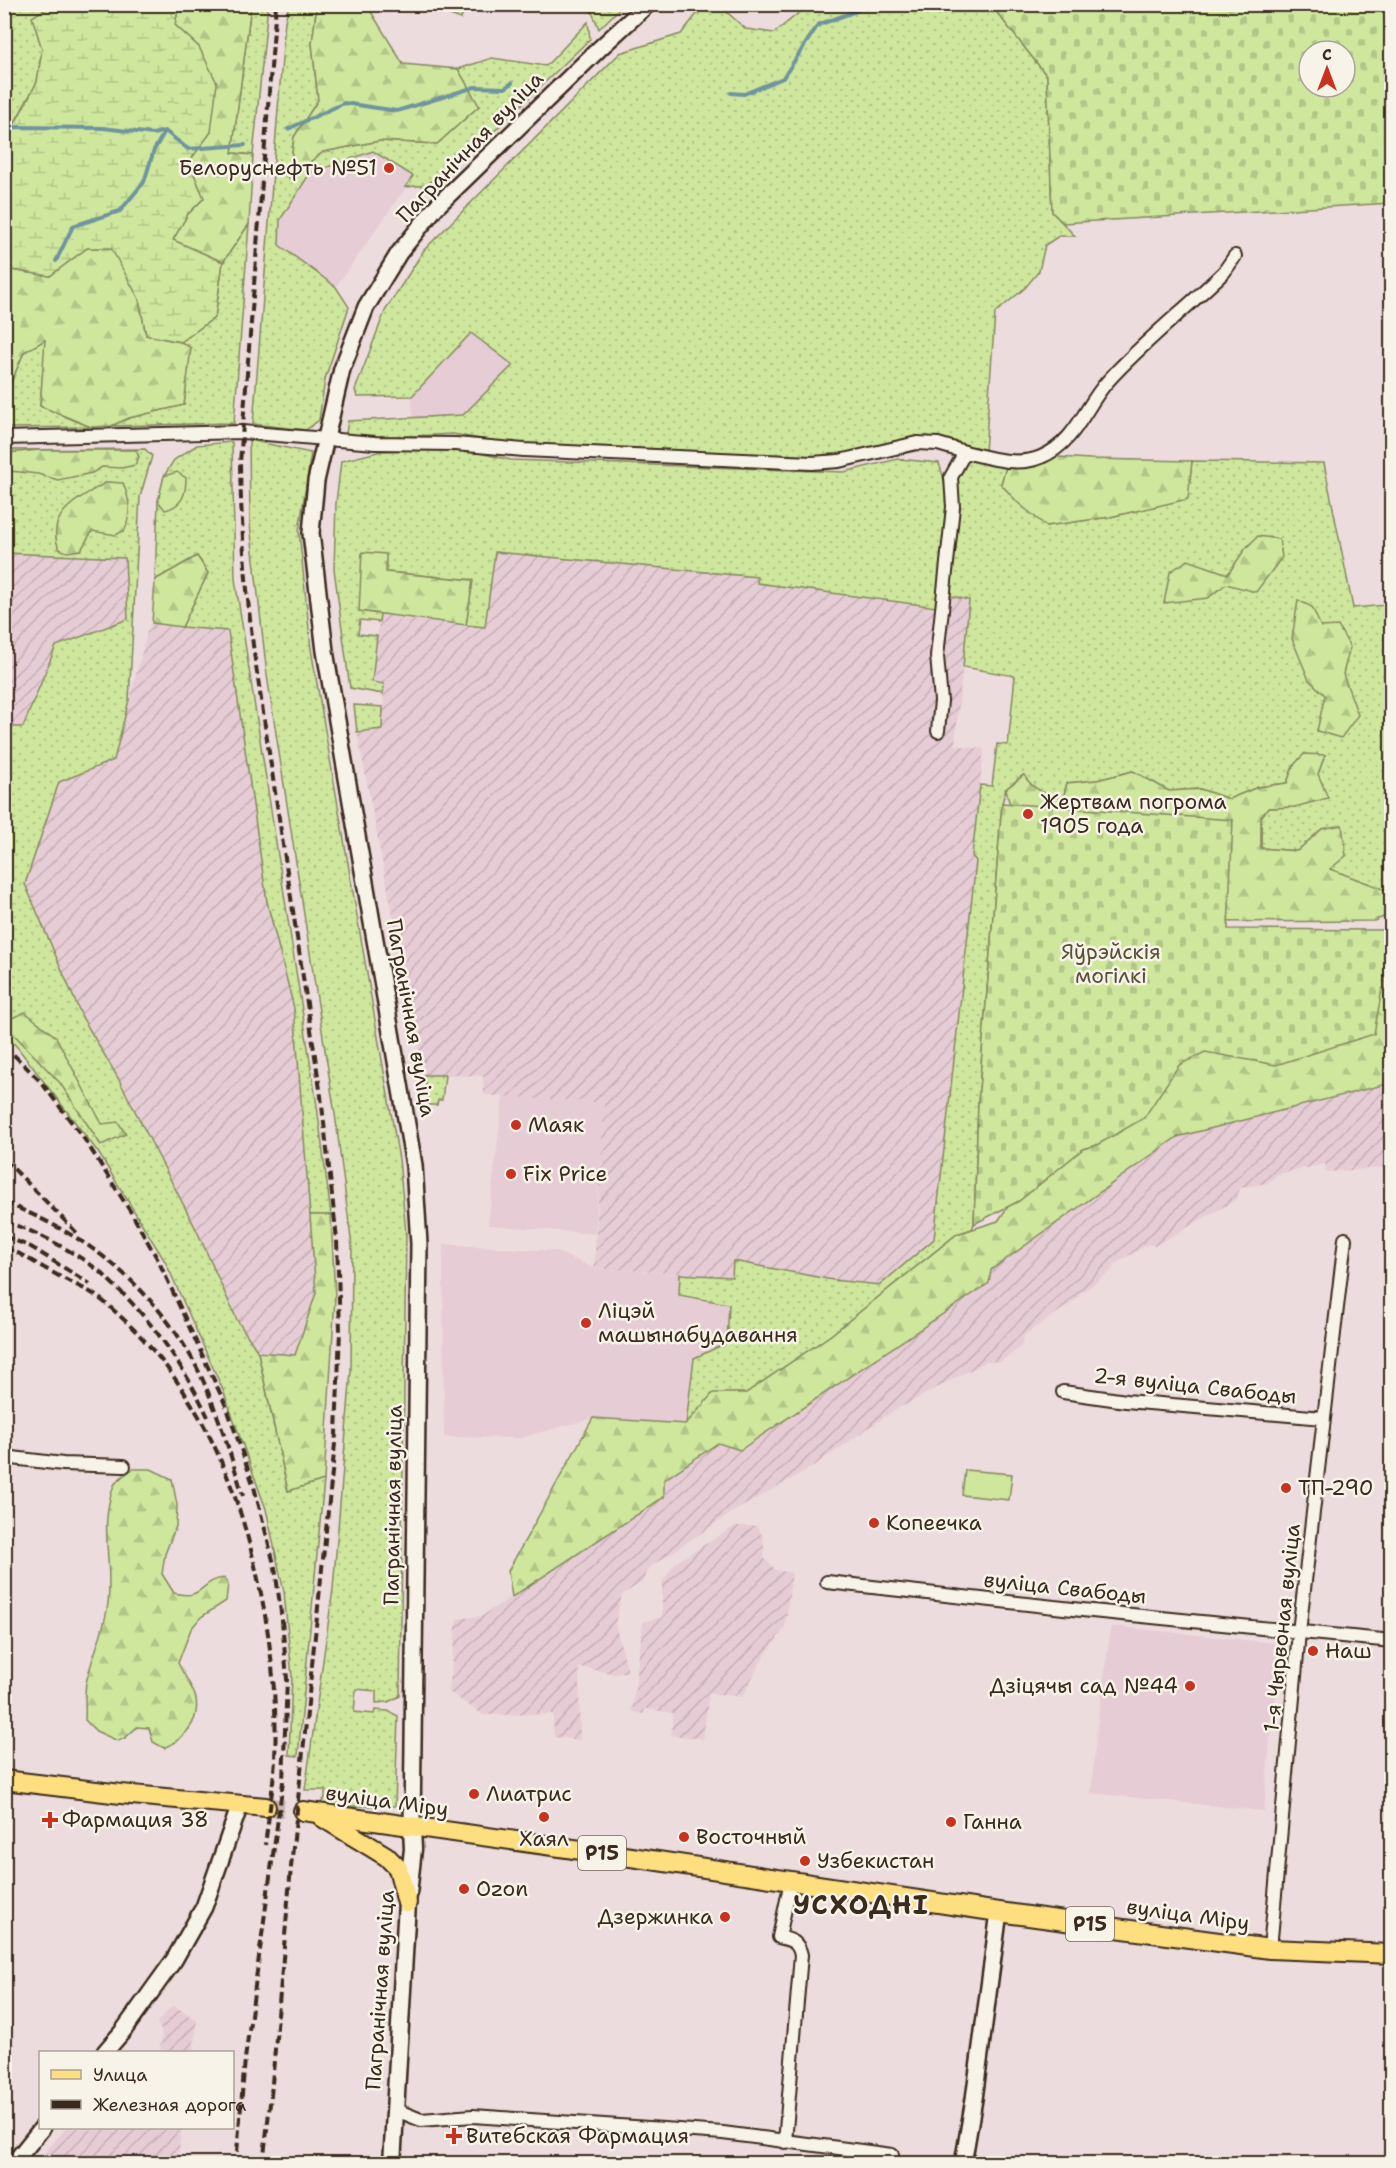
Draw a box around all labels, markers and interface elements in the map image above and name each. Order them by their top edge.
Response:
north arrow [1297,39,1357,99]
text: С [1322,44,1332,65]
street label: Пагранічная вуліца [390,65,550,229]
place label: Белоруснефть №51 [179,154,377,182]
marker: Белоруснефть №51 [382,161,396,175]
place label: Жертвам погрома 1905 года [1040,788,1227,840]
marker: Жертвам погрома 1905 года [1021,807,1035,821]
street label: Пагранічная вуліца [380,917,442,1119]
park label: Яўрэйскія могілкі [1061,938,1161,990]
place label: Маяк [528,1111,584,1139]
marker: Маяк [509,1118,523,1132]
place label: Fix Price [523,1160,607,1188]
marker: Fix Price [504,1167,518,1181]
place label: Ліцэй машынабудавання [598,1297,798,1349]
marker: Ліцэй машынабудавання [579,1316,593,1330]
street label: 2-я вуліца Свабоды [1092,1361,1298,1411]
street label: Пагранічная вуліца [377,1404,409,1606]
place label: ТП-290 [1298,1474,1374,1502]
marker: ТП-290 [1279,1481,1293,1495]
place label: Копеечка [886,1509,982,1537]
marker: Копеечка [867,1516,881,1530]
street label: 1-я Чырвоная вуліца [1257,1522,1307,1734]
street label: вуліца Свабоды [982,1566,1148,1610]
place label: Наш [1325,1637,1372,1665]
marker: Наш [1306,1644,1320,1658]
place label: Дзіцячы сад №44 [989,1672,1178,1700]
marker: Дзіцячы сад №44 [1183,1679,1197,1693]
street label: вуліца Міру [324,1779,450,1823]
place label: Лиатрис [486,1780,572,1808]
marker: Лиатрис [467,1787,481,1801]
place label: Фармация 38 [62,1806,209,1834]
place label: Ганна [963,1808,1022,1836]
marker: Хаял [537,1810,551,1824]
marker: Фармация 38 [43,1813,57,1827]
marker: Ганна [944,1815,958,1829]
place label: Восточный [696,1823,807,1851]
place label: Хаял [519,1825,569,1853]
marker: Восточный [677,1830,691,1844]
road number: Р15 [578,1836,626,1870]
place label: Узбекистан [817,1847,934,1875]
marker: Узбекистан [798,1854,812,1868]
place label: Ozon [476,1875,528,1903]
marker: Ozon [457,1882,471,1896]
district label: УСХОДНІ [793,1886,929,1923]
street label: Пагранічная вуліца [359,1889,401,2091]
street label: вуліца Міру [1125,1893,1251,1937]
place label: Дзержинка [598,1903,713,1931]
road number: Р15 [1066,1907,1114,1941]
marker: Дзержинка [718,1910,732,1924]
legend [39,2051,234,2129]
text: Улица [93,2063,147,2087]
text: Железная дорога [93,2093,246,2117]
place label: Витебская Фармация [466,2122,689,2150]
marker: Витебская Фармация [447,2129,461,2143]

